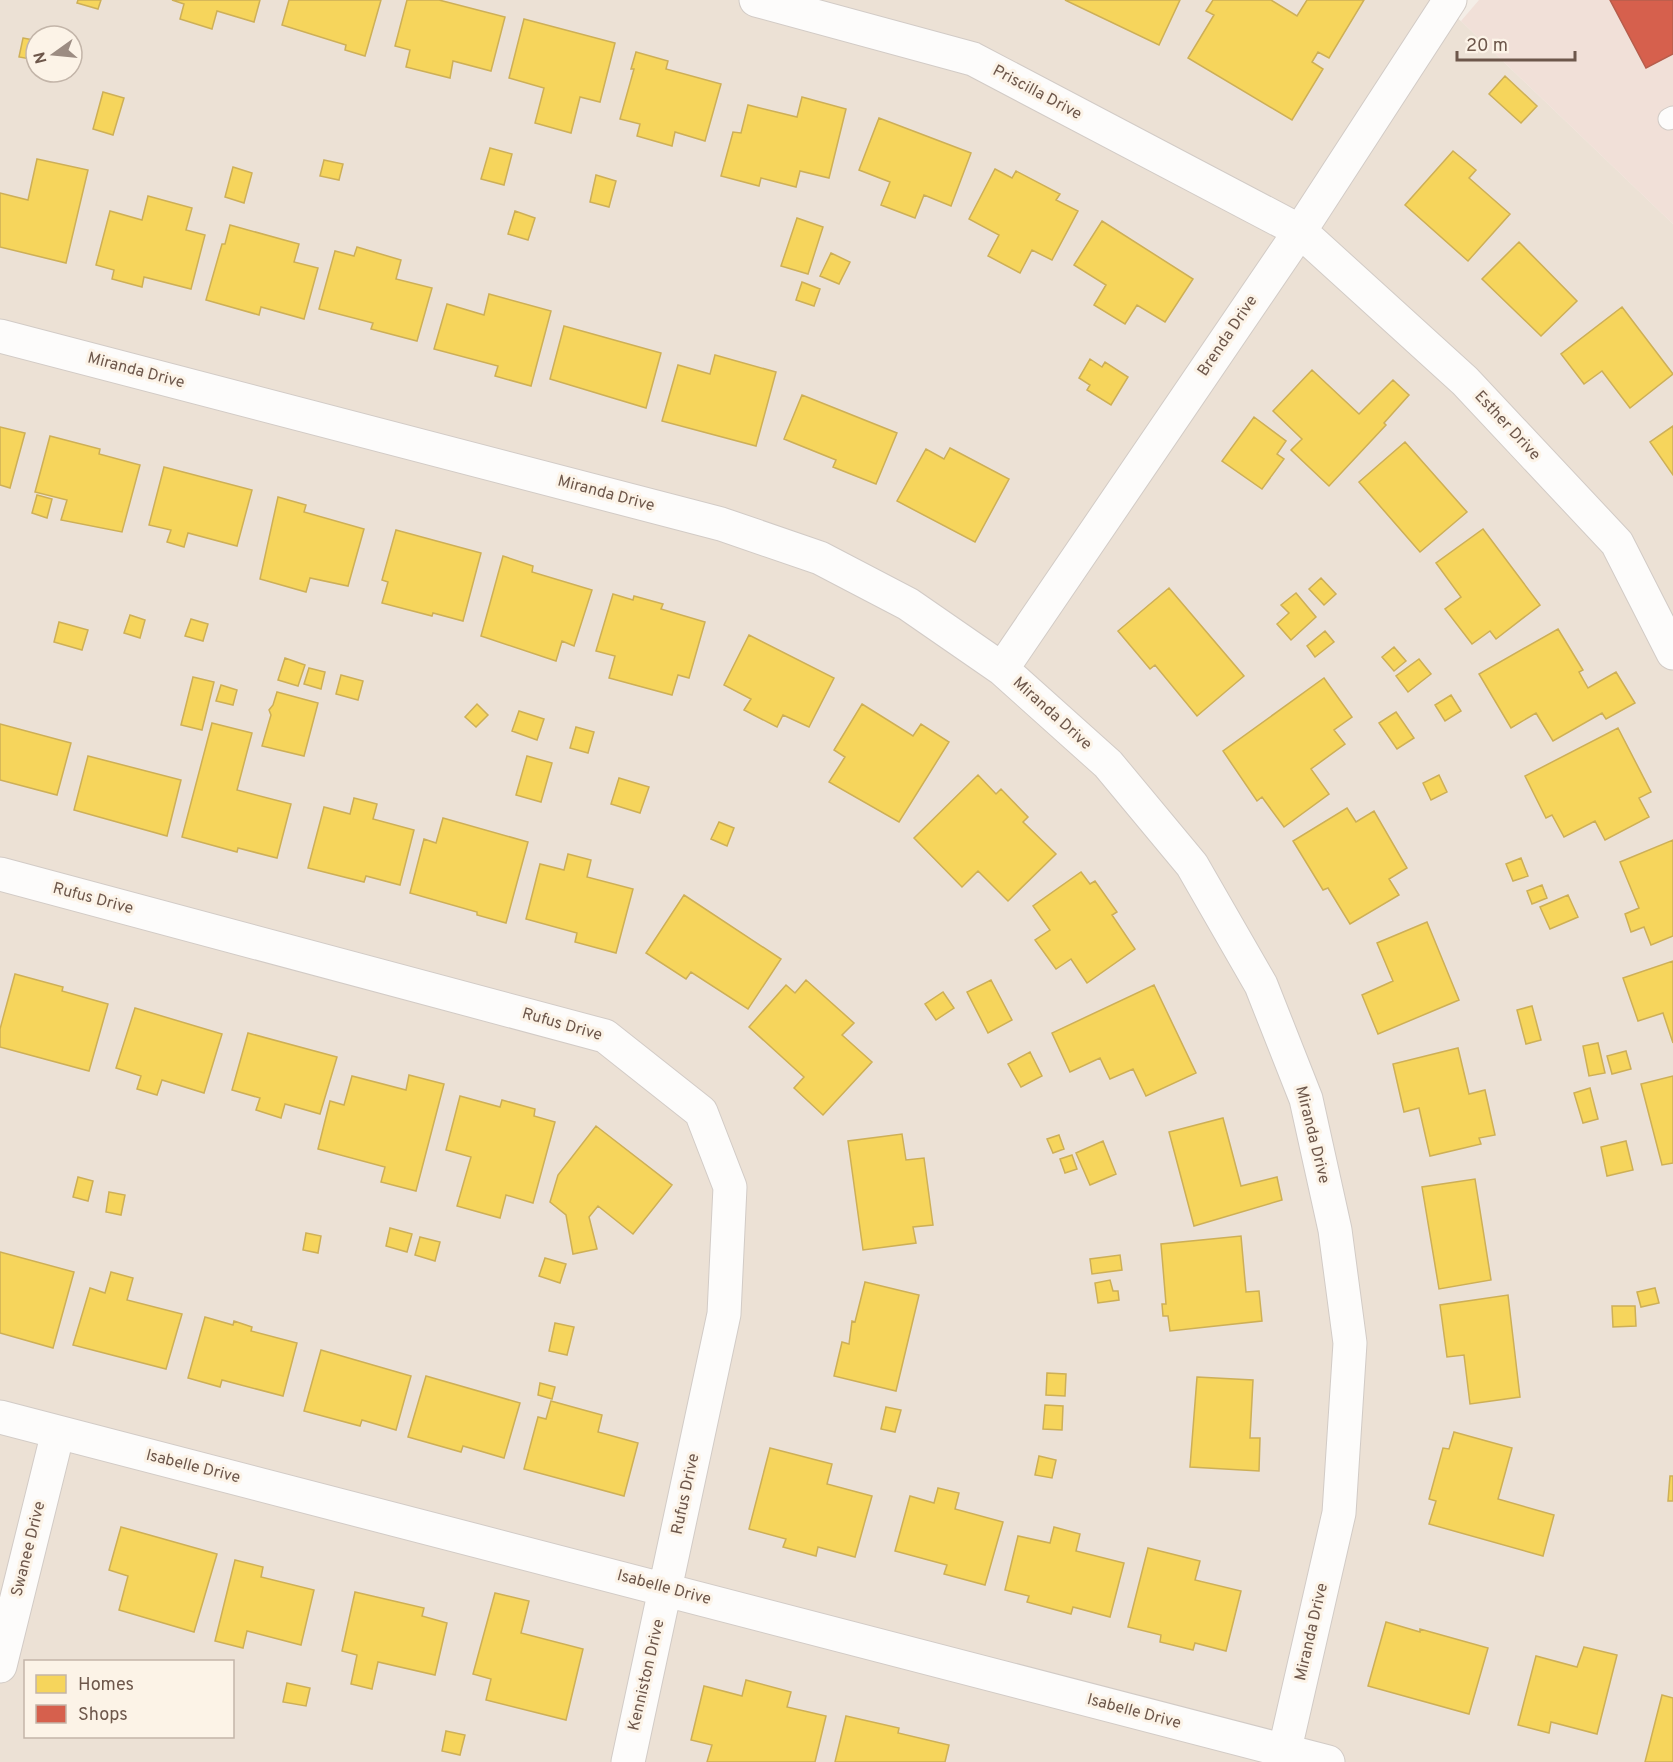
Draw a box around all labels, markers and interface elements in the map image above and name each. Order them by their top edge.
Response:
north arrow [24,24,84,84]
scale bar [1457,24,1576,62]
text: 20 m [1466,35,1508,58]
text: N [30,49,53,66]
street label: Priscilla Drive [989,61,1085,125]
street label: Brenda Drive [1194,292,1262,380]
street label: Miranda Drive [85,348,187,394]
street label: Esther Drive [1470,387,1544,465]
street label: Miranda Drive [555,471,657,517]
street label: Miranda Drive [1008,673,1096,755]
street label: Rufus Drive [51,879,135,919]
street label: Rufus Drive [520,1004,604,1046]
street label: Miranda Drive [1290,1084,1334,1186]
street label: Isabelle Drive [144,1446,242,1488]
street label: Rufus Drive [668,1452,704,1536]
street label: Swanee Drive [8,1499,50,1599]
street label: Isabelle Drive [615,1566,713,1610]
street label: Miranda Drive [1291,1581,1333,1683]
street label: Kenniston Drive [624,1617,670,1733]
legend [24,1660,234,1738]
text: Homes [78,1674,134,1697]
street label: Isabelle Drive [1085,1690,1183,1734]
text: Shops [78,1704,128,1727]

